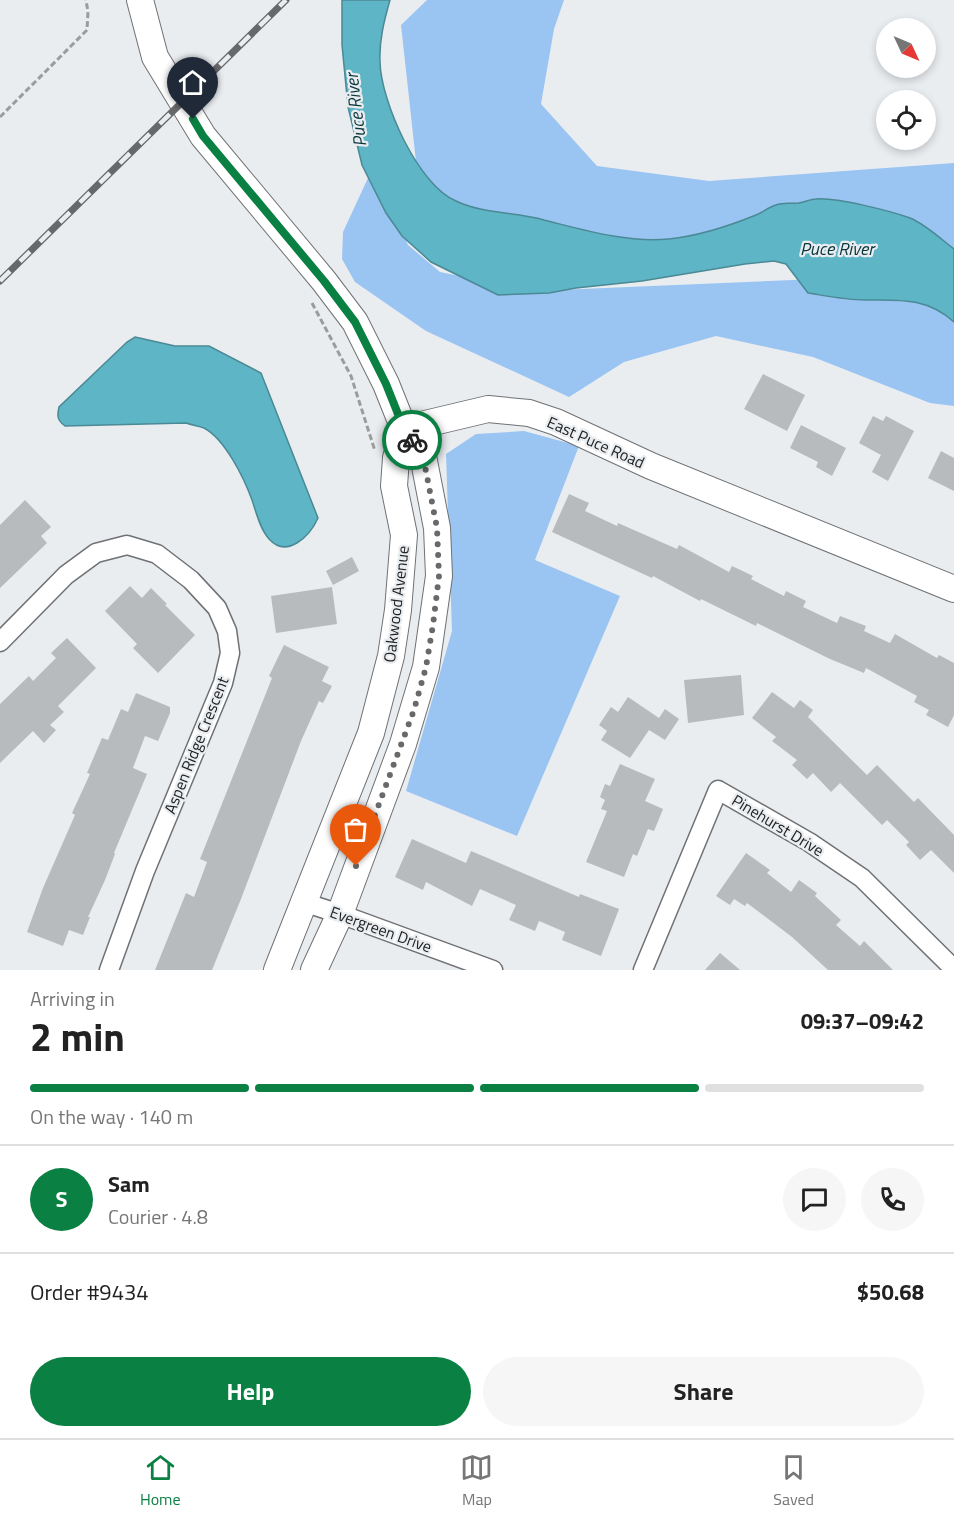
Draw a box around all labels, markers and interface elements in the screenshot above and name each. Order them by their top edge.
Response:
north arrow [876,18,936,78]
map controls [876,18,936,150]
pin [167,57,218,119]
icon: home [176,66,209,99]
water label: Puce River [337,69,373,148]
button: locate [876,90,936,150]
water label: Puce River [800,235,876,262]
courier [382,410,442,470]
street label: East Puce Road [543,410,649,474]
icon: bike [396,424,429,457]
street label: Oakwood Avenue [377,544,415,664]
street label: Aspen Ridge Crescent [158,673,235,817]
street label: Pinehurst Drive [727,788,829,862]
pin [330,804,381,866]
icon: bag [339,813,372,846]
street label: Evergreen Drive [327,899,435,959]
text: Arriving in [30,983,115,1014]
text: 09:37–09:42 [801,1004,924,1038]
text: 2 min [30,1007,125,1066]
text: On the way · 140 m [30,1101,193,1132]
text: Sam [108,1167,150,1201]
button: chat [783,1168,846,1231]
button: phone [861,1168,924,1231]
text: S [56,1182,67,1216]
text: Courier · 4.8 [108,1201,208,1232]
text: Order #9434 [30,1275,149,1309]
text: $50.68 [857,1275,924,1309]
button: Help [30,1357,471,1426]
button: Share [483,1357,924,1426]
tab: Home [140,1451,181,1511]
tab: Map [460,1451,493,1511]
tab: Saved [773,1451,814,1511]

